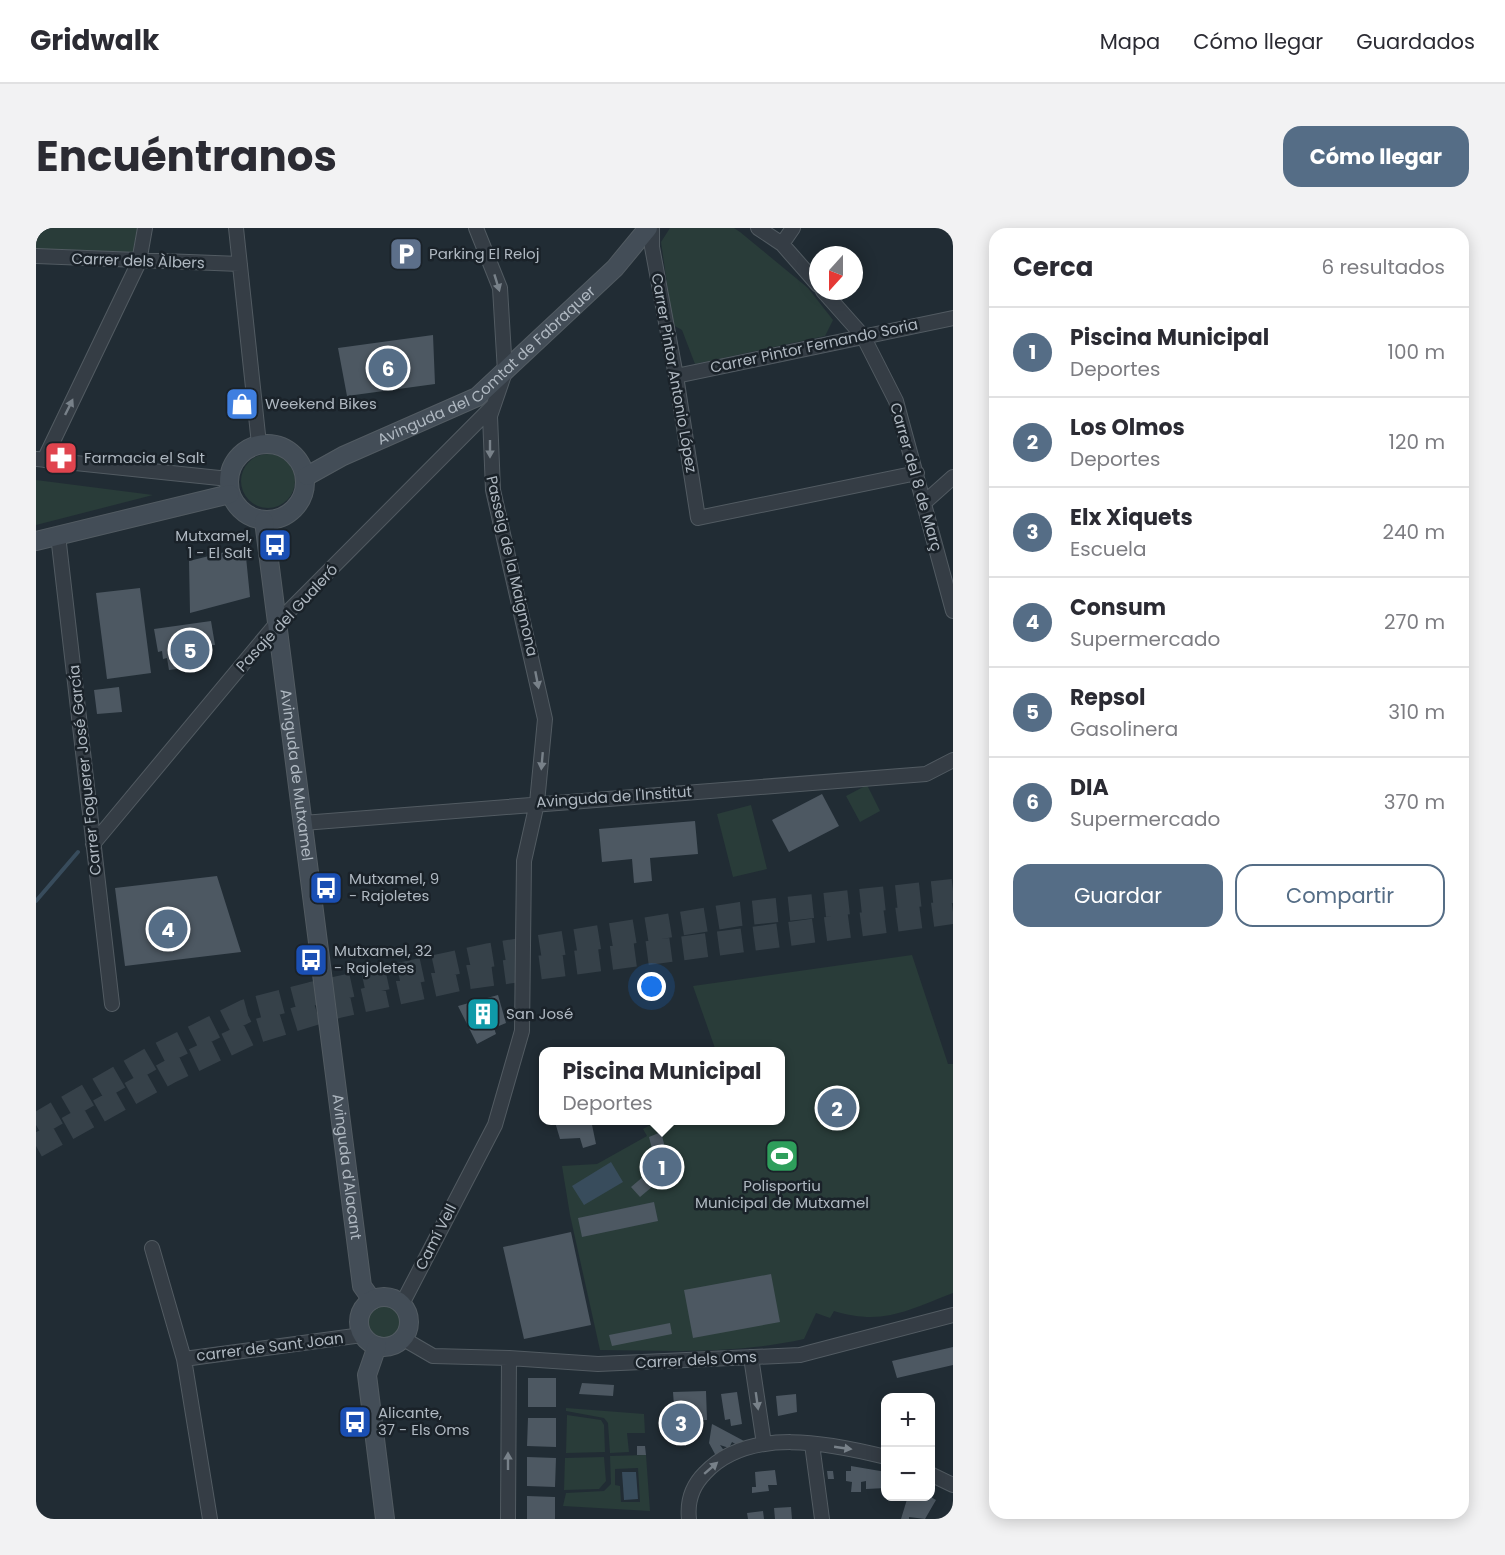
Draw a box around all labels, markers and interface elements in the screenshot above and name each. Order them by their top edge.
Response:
text: Gridwalk [30,21,159,60]
text: Mapa [1100,27,1160,56]
text: Cómo llegar [1193,27,1323,56]
text: Guardados [1356,27,1475,56]
button: Cómo llegar [1283,126,1469,187]
text: Encuéntranos [36,127,337,186]
parking icon: Parking El Reloj [388,236,424,272]
place label: Parking El Reloj [429,243,539,264]
north arrow [809,246,863,300]
street label: Carrer dels Àlbers [71,248,205,273]
text: Cerca [1013,249,1093,285]
text: 6 resultados [1321,253,1445,281]
street label: Carrer Pintor Antonio López [647,271,702,475]
one-way arrow [493,274,502,292]
street label: Avinguda del Comtat de Fabraquer [374,280,600,450]
street label: Carrer Pintor Fernando Soria [708,313,920,378]
text: Piscina Municipal [1070,322,1269,353]
text: 1 [1029,338,1036,366]
text: 100 m [1388,338,1445,366]
pin: 6 [368,346,408,390]
text: Deportes [1070,355,1160,383]
shop icon: Weekend Bikes [224,386,260,422]
place label: Weekend Bikes [265,393,377,414]
one-way arrow [64,399,74,416]
street label: Carrer del 8 de Març [885,400,948,554]
text: Los Olmos [1070,412,1185,443]
text: 2 [1027,428,1038,456]
text: 120 m [1389,428,1445,456]
one-way arrow [485,439,495,458]
pharmacy icon: Farmacia el Salt [43,440,79,476]
text: Deportes [1070,445,1160,473]
place label: Farmacia el Salt [84,447,205,468]
street label: Passeig de la Maigmona [481,474,543,658]
text: Elx Xiquets [1070,502,1193,533]
text: 3 [1026,518,1039,546]
text: 240 m [1382,518,1445,546]
place label: Mutxamel, 1 - El Salt [175,525,252,563]
bus stop icon: Mutxamel, 1 - El Salt [257,527,293,563]
text: Escuela [1070,535,1146,563]
street label: Pasaje del Gualeró [231,559,342,676]
text: Consum [1070,592,1166,623]
text: 4 [1026,608,1039,636]
text: 270 m [1384,608,1445,636]
text: Supermercado [1070,625,1220,653]
pin: 5 [170,628,210,672]
street label: Carrer Foguerer José García [63,664,106,876]
one-way arrow [533,671,543,690]
text: Repsol [1070,682,1146,713]
street label: Avinguda de Mutxamel [276,688,318,862]
text: 5 [1026,698,1039,726]
text: 310 m [1388,698,1445,726]
text: Gasolinera [1070,715,1178,743]
one-way arrow [537,751,546,770]
text: DIA [1070,772,1109,803]
street label: Avinguda de l'Institut [535,781,693,812]
text: 6 [1026,788,1039,816]
text: 370 m [1384,788,1445,816]
text: Supermercado [1070,805,1220,833]
button: Guardar [1013,864,1223,927]
button: Compartir [1235,864,1445,927]
place label: Mutxamel, 9 - Rajoletes [349,868,439,906]
bus stop icon: Mutxamel, 9 - Rajoletes [308,870,344,906]
pin: 4 [148,906,188,952]
place label: Mutxamel, 32 - Rajoletes [334,940,432,978]
bus stop icon: Mutxamel, 32 - Rajoletes [293,942,329,978]
your location [637,972,666,1001]
building icon: San José [465,996,501,1032]
place label: San José [506,1003,573,1024]
popup [539,1047,785,1125]
text: Piscina Municipal [562,1056,762,1087]
pin: 2 [818,1086,856,1130]
text: Deportes [562,1089,653,1117]
street label: Avinguda d'Alacant [327,1093,367,1241]
sports icon: Polisportiu Municipal de Mutxamel [764,1138,800,1174]
pin: 1 [642,1144,682,1190]
place label: Polisportiu Municipal de Mutxamel [695,1175,869,1213]
street label: Camí Vell [410,1200,461,1273]
street label: carrer de Sant Joan [195,1327,345,1366]
street label: Carrer dels Oms [635,1346,758,1373]
one-way arrow [753,1391,762,1410]
map controls [881,1393,935,1501]
button: + [881,1393,935,1447]
pin: 3 [662,1400,700,1446]
place label: Alicante, 37 - Els Oms [378,1402,470,1440]
bus stop icon: Alicante, 37 - Els Oms [337,1404,373,1440]
one-way arrow [834,1444,853,1453]
button: − [881,1447,935,1501]
one-way arrow [503,1451,513,1470]
one-way arrow [703,1461,718,1475]

